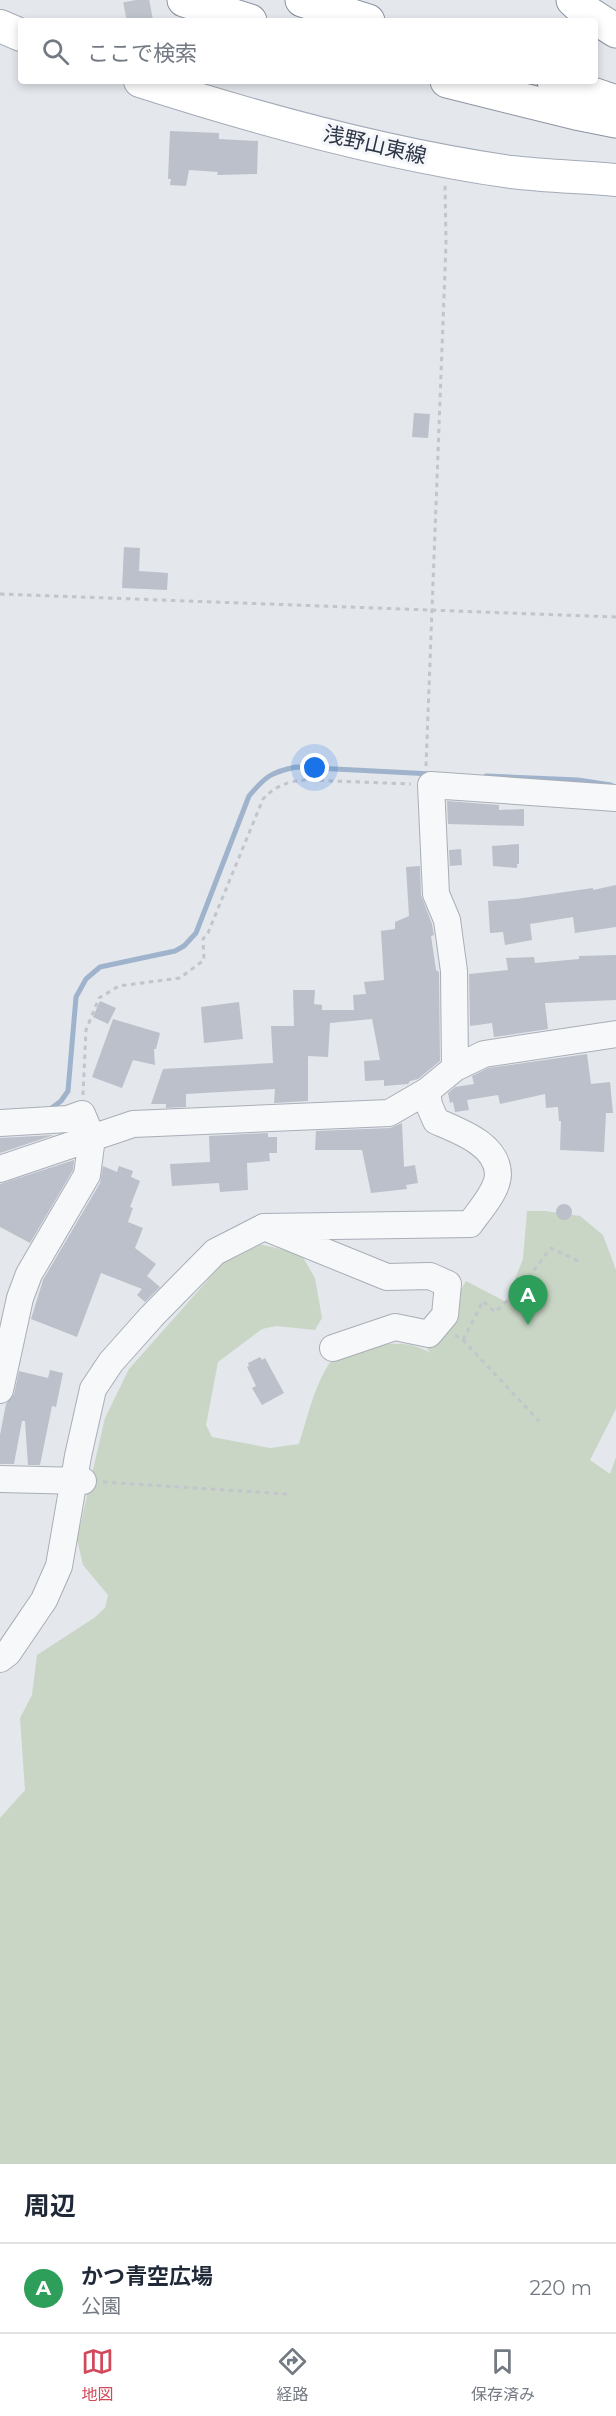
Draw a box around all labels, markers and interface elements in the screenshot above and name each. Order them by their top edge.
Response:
search box [18,18,598,84]
icon: search [39,35,72,68]
text: ここで検索 [87,40,197,67]
street label: 浅野山東線 [321,121,429,169]
your location [300,753,329,782]
pin: A [508,1276,548,1325]
text: 周辺 [24,2190,76,2222]
text: かつ青空広場 [81,2263,213,2290]
text: A [36,2276,51,2300]
text: 220 m [530,2276,592,2300]
text: 公園 [81,2294,121,2318]
tab: 地図 [81,2345,114,2405]
tab: 経路 [276,2345,309,2405]
tab: 保存済み [471,2345,535,2405]

